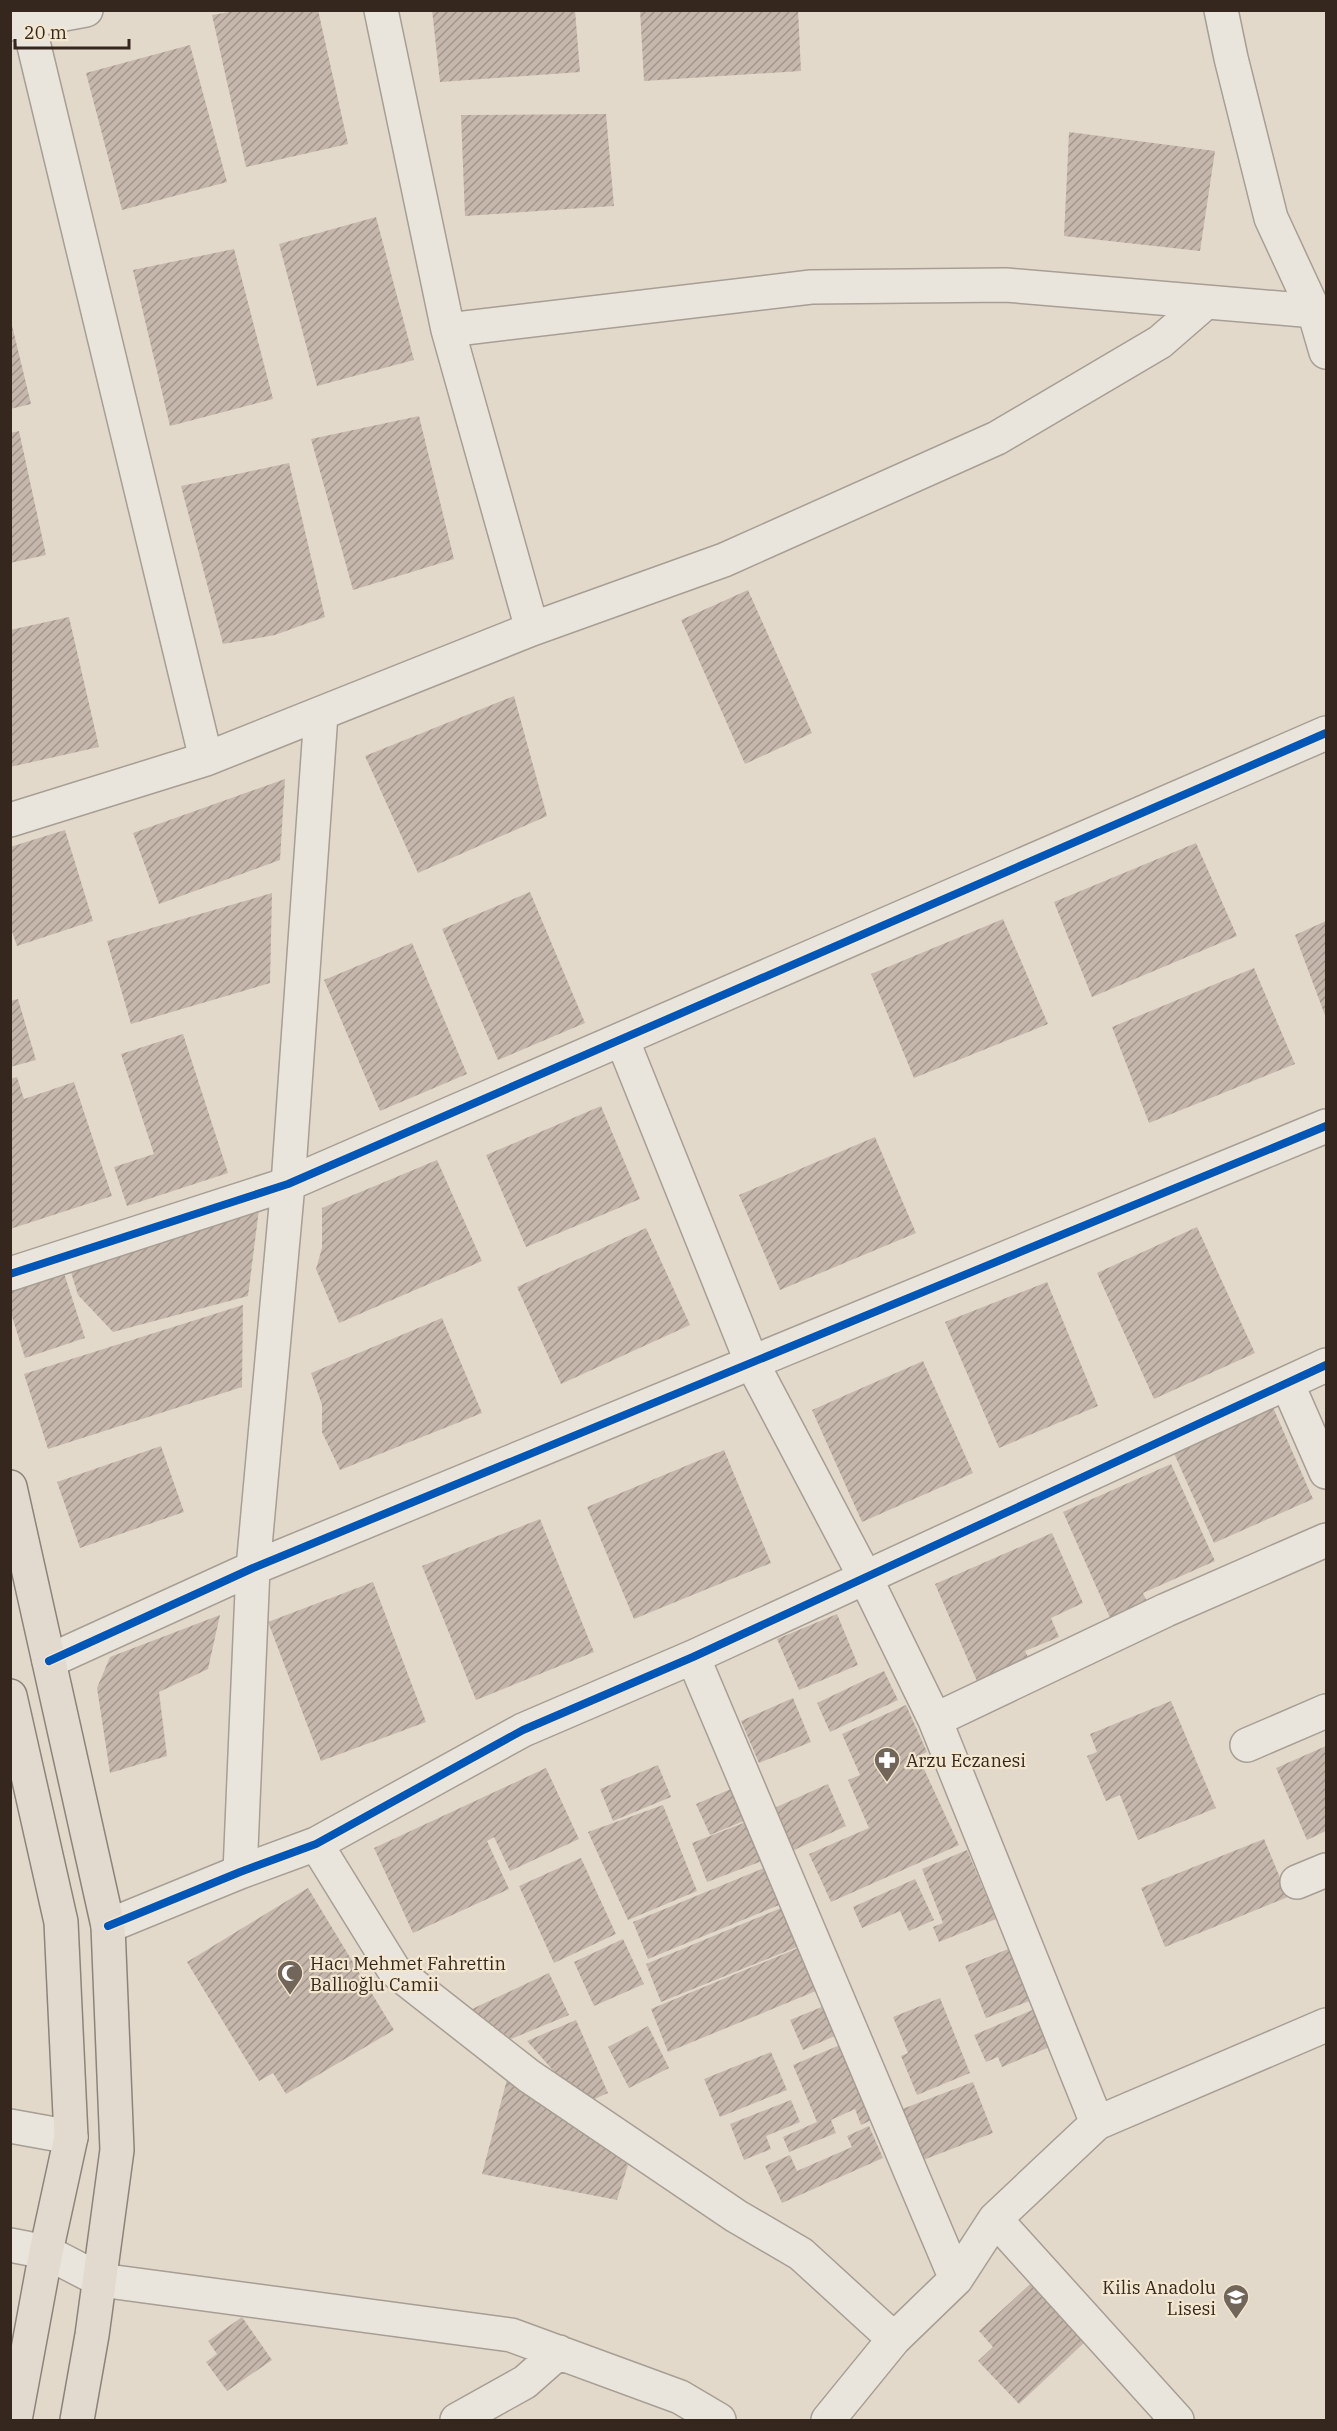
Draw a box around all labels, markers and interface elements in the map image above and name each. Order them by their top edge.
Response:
scale bar [15,12,129,50]
text: 20 m [24,21,67,44]
pharmacy icon: Arzu Eczanesi [872,1745,902,1783]
place label: Arzu Eczanesi [906,1749,1026,1772]
place label: Hacı Mehmet Fahrettin Ballıoğlu Camii [310,1952,506,1996]
mosque icon: Hacı Mehmet Fahrettin Ballıoğlu Camii [275,1958,305,1996]
place label: Kilis Anadolu Lisesi [1102,2276,1216,2320]
school or university icon: Kilis Anadolu Lisesi [1221,2282,1251,2320]

